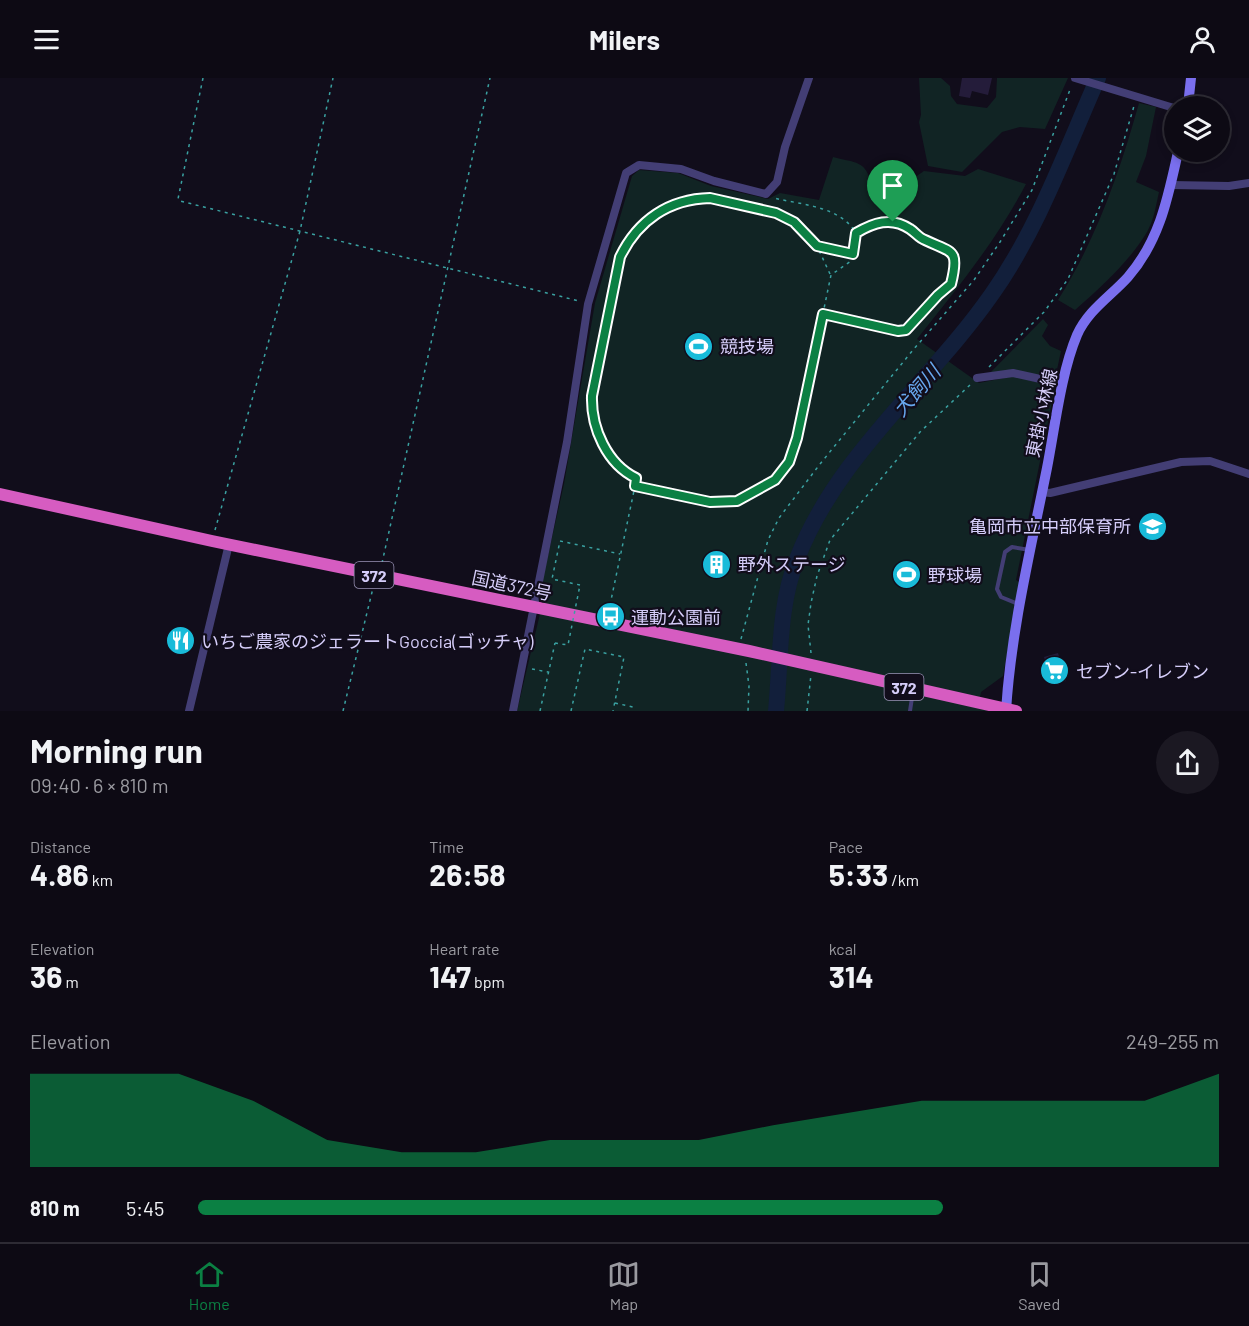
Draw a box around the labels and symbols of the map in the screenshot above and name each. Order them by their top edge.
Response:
pin [867,160,918,222]
sports icon: 競技場 [683,330,715,362]
place label: 競技場 [720,335,774,357]
water label: 犬飼川 [887,358,946,421]
street label: 東掛小林線 [1021,367,1061,459]
school or university icon: 亀岡市立中部保育所 [1136,510,1168,542]
place label: 亀岡市立中部保育所 [969,515,1131,537]
building icon: 野外ステージ [701,548,733,580]
place label: 野外ステージ [738,553,846,575]
sports icon: 野球場 [891,559,923,591]
road number: 372 [354,562,394,588]
place label: 野球場 [928,564,982,586]
street label: 国道372号 [470,566,554,604]
bus stop icon: 運動公園前 [594,601,626,633]
place label: 運動公園前 [631,606,721,628]
restaurant icon: いちご農家のジェラートGoccia(ゴッチャ) [164,625,196,657]
place label: いちご農家のジェラートGoccia(ゴッチャ) [201,630,534,652]
supermarket icon: セブン-イレブン [1039,655,1071,687]
place label: セブン-イレブン [1076,660,1209,682]
road number: 372 [884,674,924,700]

